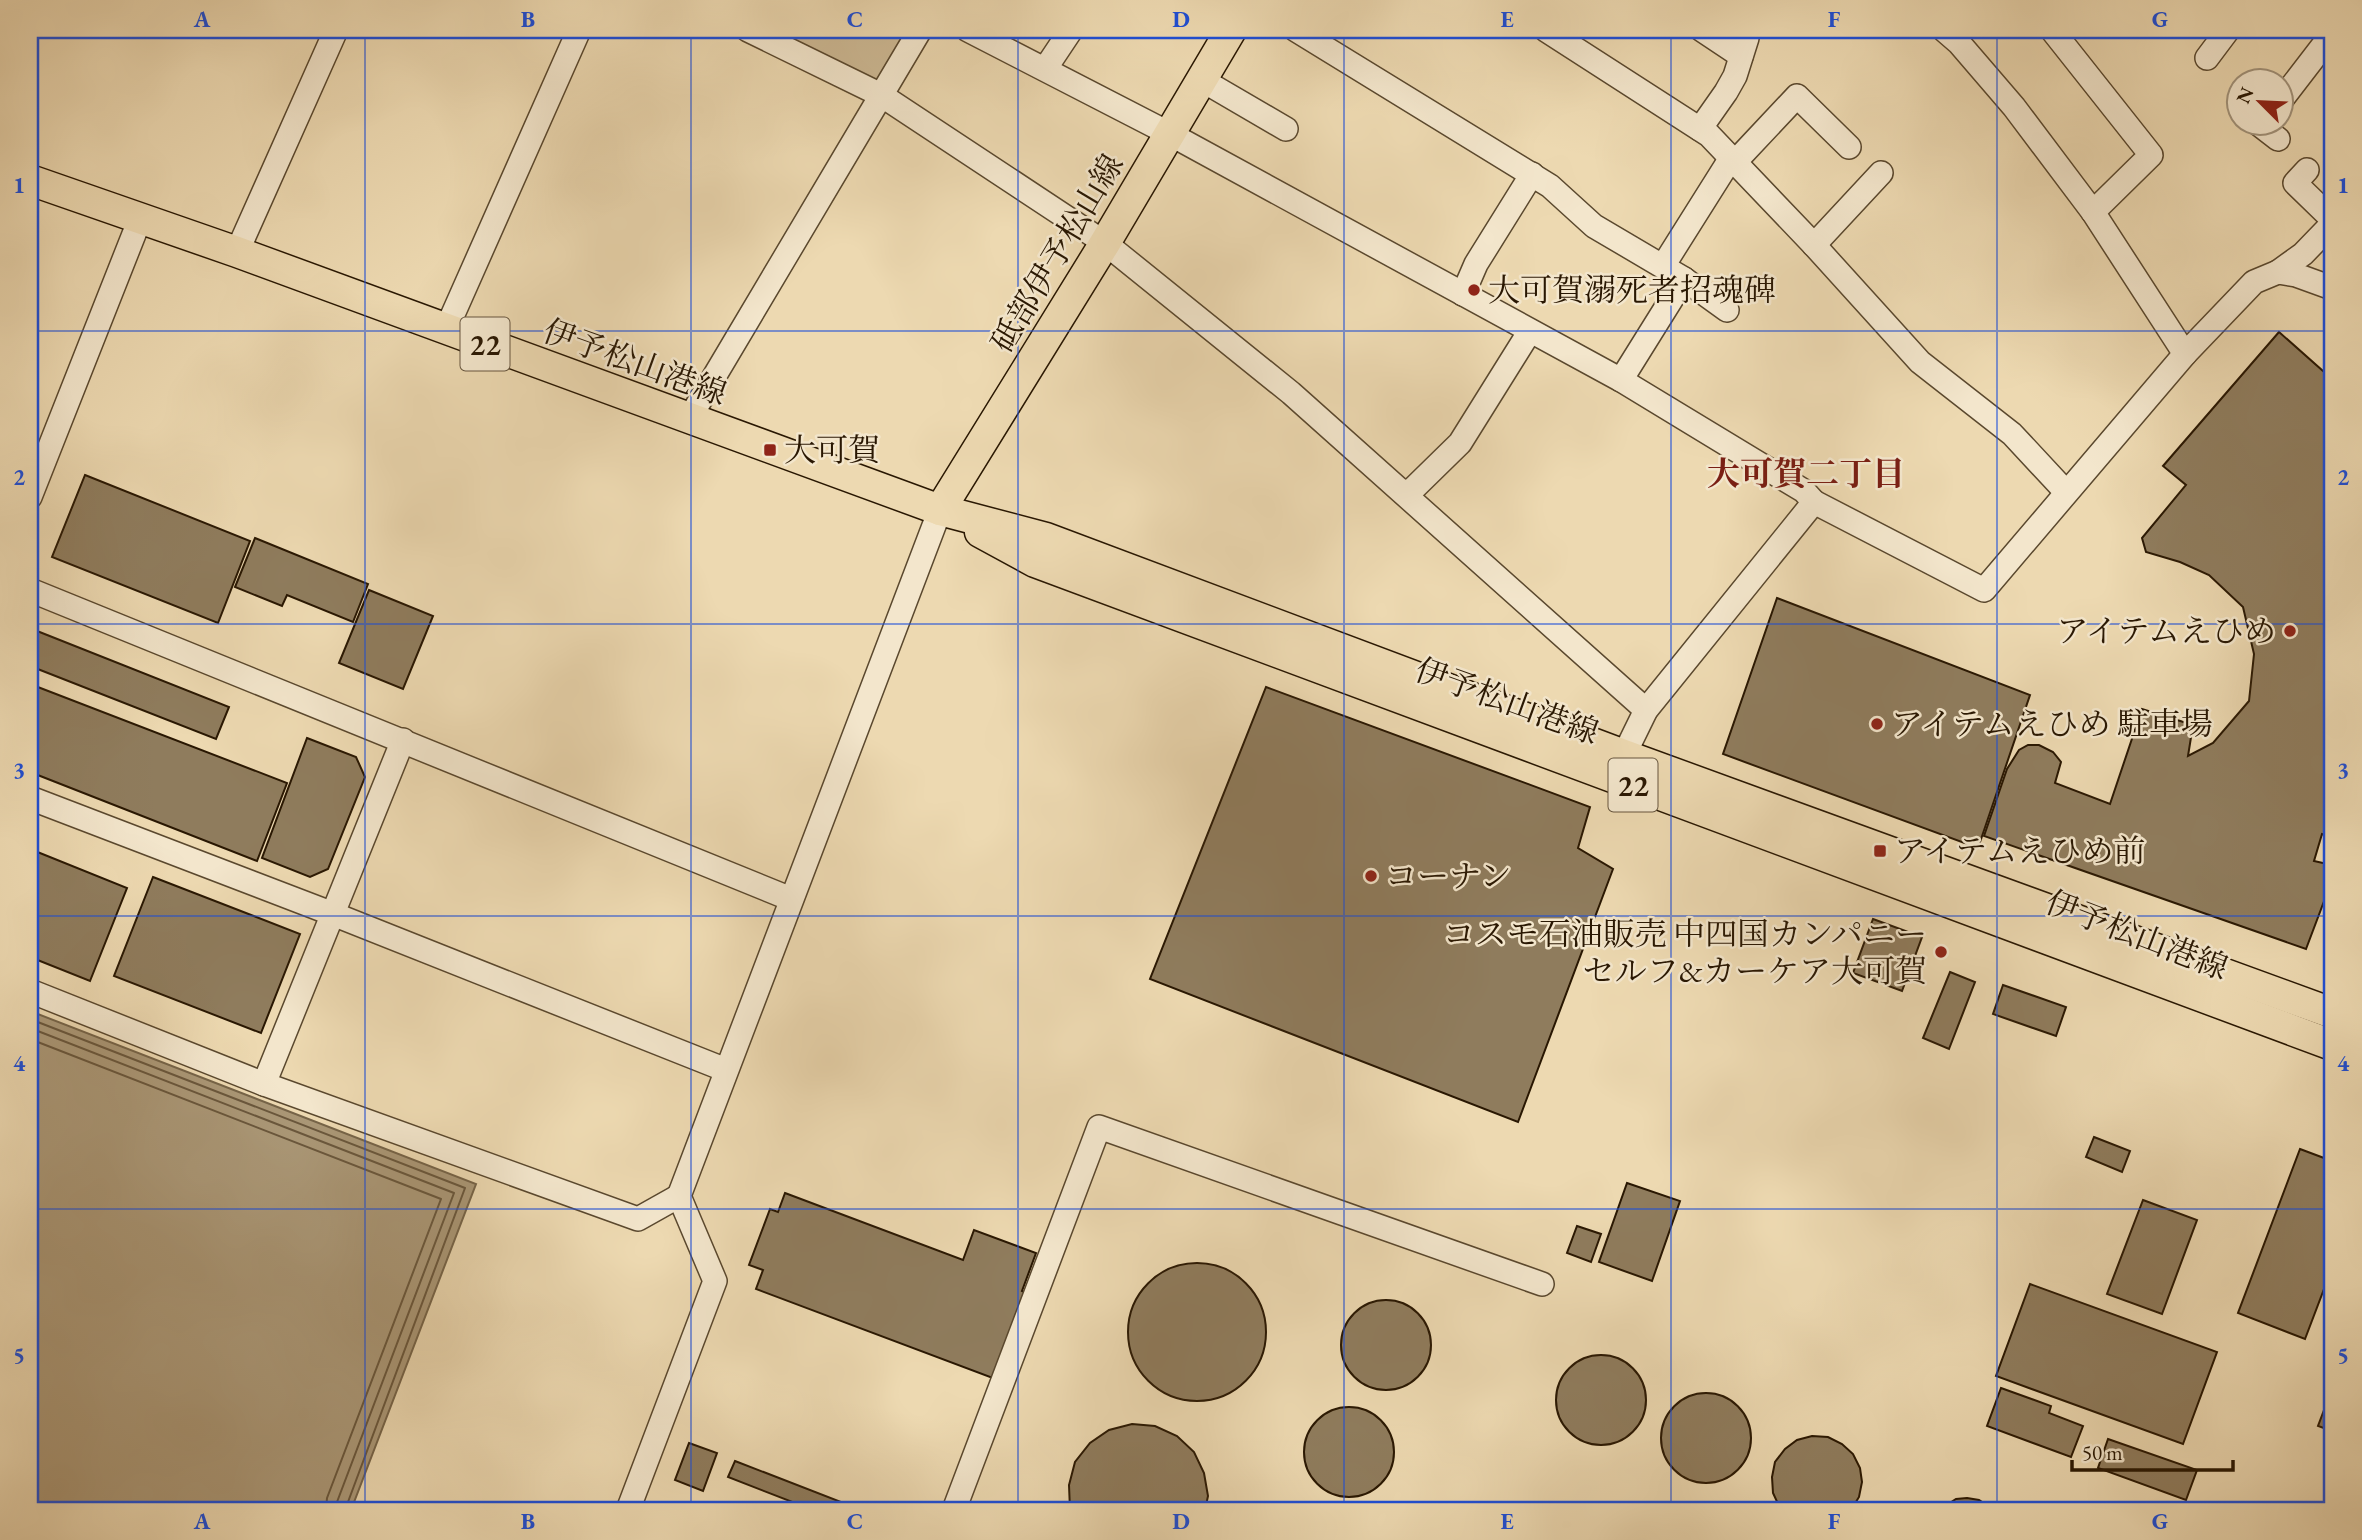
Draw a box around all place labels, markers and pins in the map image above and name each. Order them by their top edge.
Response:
place label: 大可賀溺死者招魂碑 [1488,269,1776,311]
marker: 大可賀溺死者招魂碑 [1466,282,1482,298]
place label: 大可賀 [784,429,880,471]
marker: 大可賀 [762,442,778,458]
place label: アイテムえひめ [2056,610,2276,652]
marker: アイテムえひめ [2282,623,2298,639]
place label: アイテムえひめ 駐車場 [1891,703,2213,745]
marker: アイテムえひめ 駐車場 [1869,716,1885,732]
place label: アイテムえひめ前 [1894,830,2146,872]
marker: アイテムえひめ前 [1872,843,1888,859]
place label: コーナン [1385,855,1511,897]
marker: コーナン [1363,868,1379,884]
place label: コスモ石油販売 中四国カンパニー セルフ&カーケア大可賀 [1443,913,1927,992]
marker: コスモ石油販売 中四国カンパニー セルフ&カーケア大可賀 [1933,944,1949,960]

